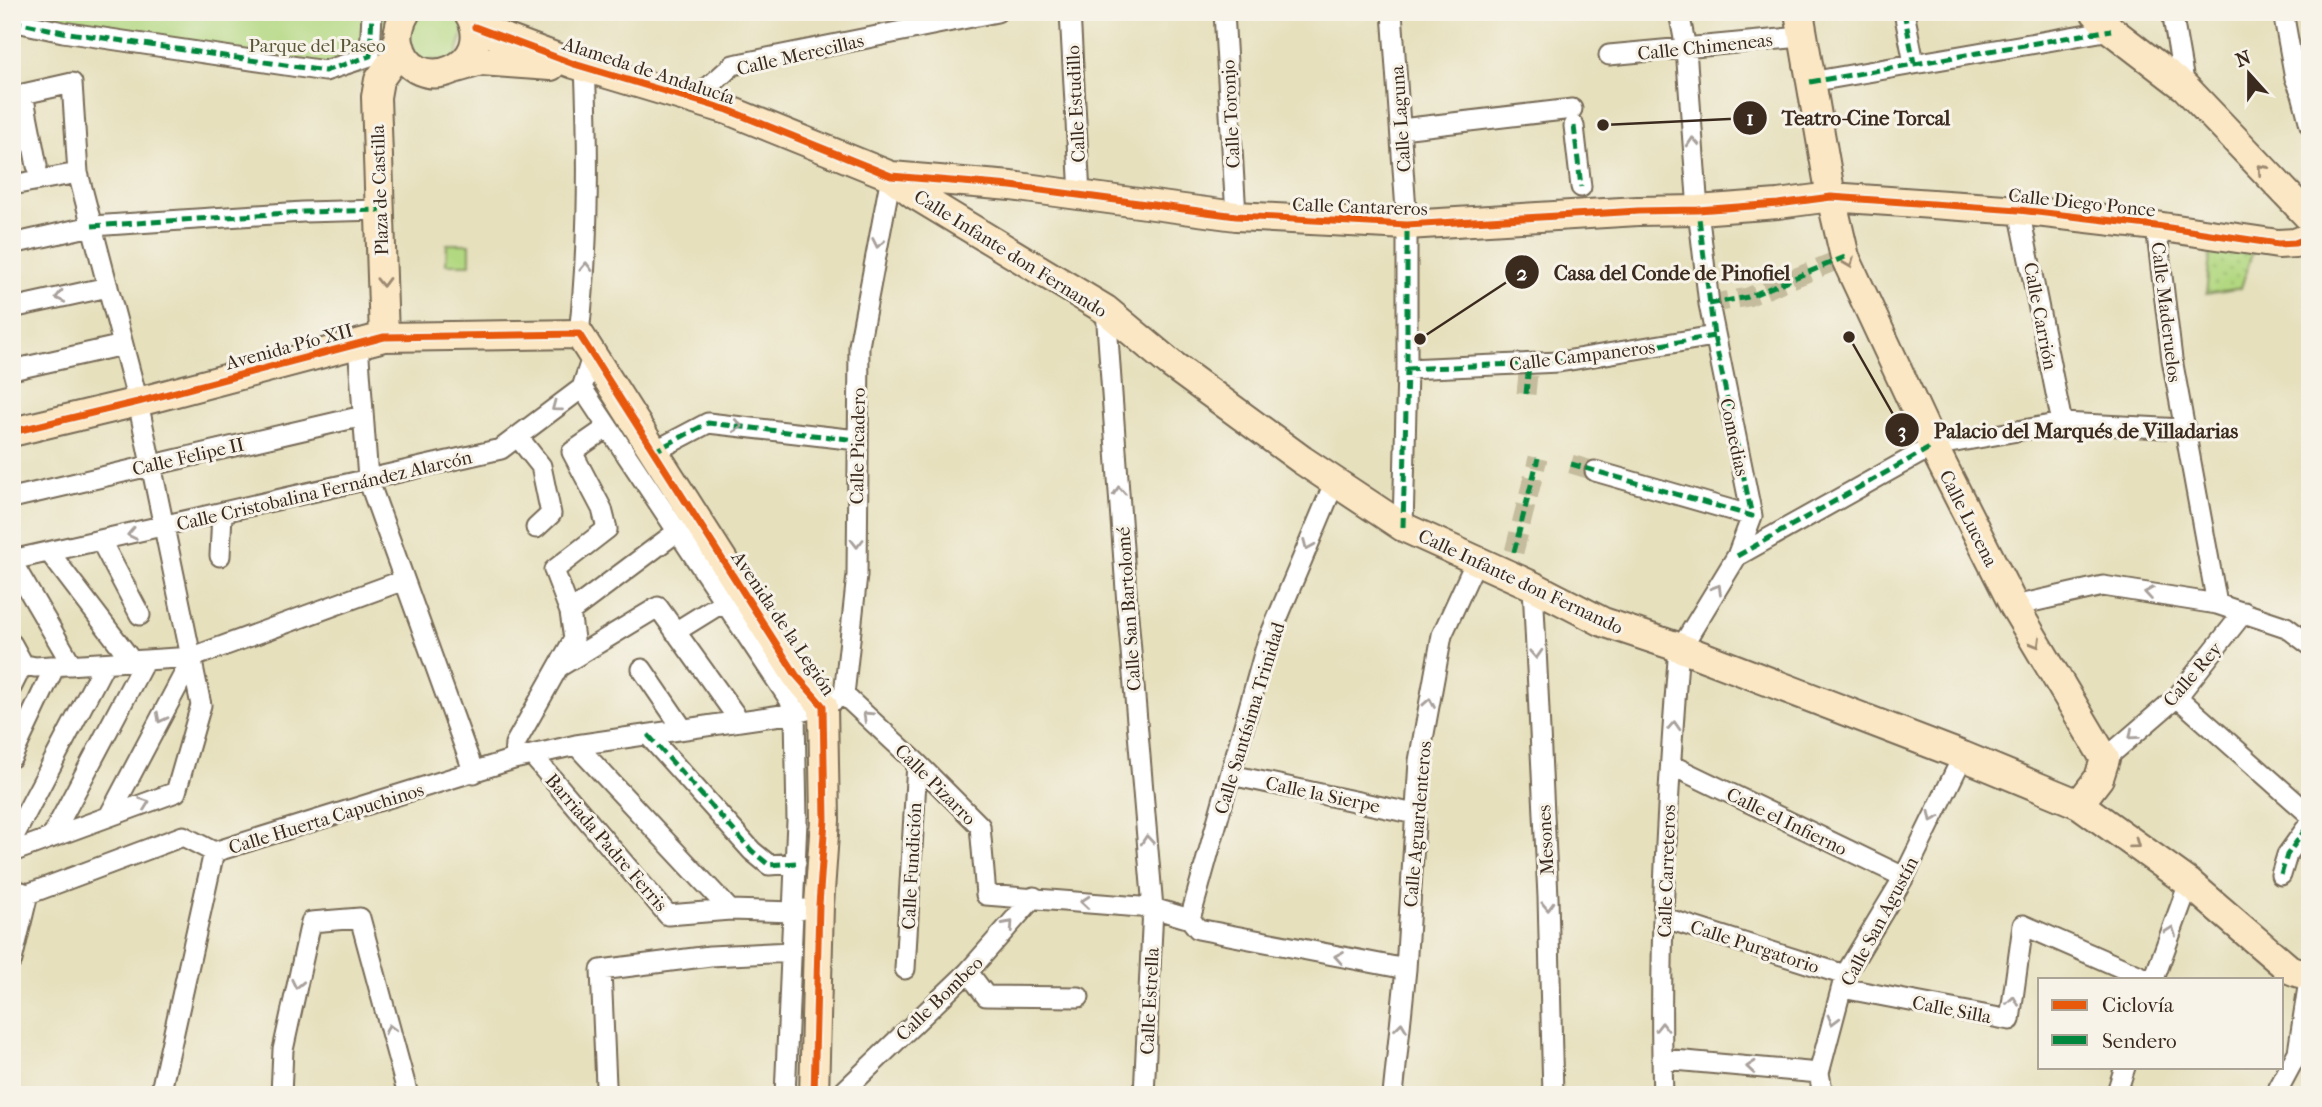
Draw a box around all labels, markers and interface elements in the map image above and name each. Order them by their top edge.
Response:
street label: Calle Chimeneas [1636,29,1774,65]
street label: Calle Merecillas [735,30,866,80]
street label: Alameda de Andalucía [559,32,738,109]
park label: Parque del Paseo [248,35,386,57]
north arrow [2214,38,2284,108]
street label: Calle Estudillo [1062,44,1090,163]
text: N [2233,46,2254,72]
street label: Calle Toronjo [1217,59,1245,169]
street label: Calle Laguna [1386,65,1416,173]
callout: Teatro-Cine Torcal [1733,97,1964,139]
text: 1 [1746,106,1754,130]
text: Teatro-Cine Torcal [1781,106,1950,130]
street label: Plaza de Castilla [367,124,393,256]
one-way arrow [1686,136,1701,147]
one-way arrow [2258,164,2270,177]
street label: Calle Diego Ponce [2007,184,2157,222]
street label: Calle Infante don Fernando [910,185,1111,323]
street label: Calle Cantareros [1292,194,1428,220]
one-way arrow [871,237,886,249]
street label: Calle Maderuelos [2146,241,2186,384]
callout: Casa del Conde de Pinofiel [1505,251,1804,293]
one-way arrow [1840,256,1854,268]
one-way arrow [578,261,593,272]
text: 2 [1517,261,1528,285]
text: Casa del Conde de Pinofiel [1554,261,1791,285]
street label: Calle Carrión [2019,261,2061,372]
one-way arrow [375,277,390,288]
one-way arrow [54,289,66,304]
street label: Avenida Pío XII [222,319,355,375]
street label: Calle Campaneros [1508,336,1656,376]
street label: Calle Picadero [846,387,870,505]
street label: Comedias [1715,396,1753,478]
one-way arrow [551,399,564,412]
callout: Palacio del Marqués de Villadarias [1885,409,2252,451]
one-way arrow [732,419,744,434]
text: 3 [1898,419,1906,443]
text: Palacio del Marqués de Villadarias [1934,419,2239,443]
street label: Calle Felipe II [130,433,246,481]
street label: Calle Cristobalina Fernández Alarcón [174,446,474,536]
street label: Calle Lucena [1934,467,2002,570]
one-way arrow [1112,485,1127,496]
street label: Calle Infante don Fernando [1415,525,1627,639]
one-way arrow [126,526,138,540]
street label: Calle San Bartolomé [1112,526,1146,692]
one-way arrow [849,538,865,548]
one-way arrow [1303,538,1317,550]
street label: Avenida de la Legión [726,546,840,700]
one-way arrow [1708,584,1721,597]
one-way arrow [2144,586,2155,601]
street label: Calle Santísima Trinidad [1210,619,1290,817]
one-way arrow [2027,635,2040,648]
street label: Calle Rey [2159,637,2227,711]
one-way arrow [1529,649,1544,660]
one-way arrow [1421,697,1436,709]
one-way arrow [156,711,169,723]
one-way arrow [862,712,875,725]
one-way arrow [1666,720,1681,731]
one-way arrow [2128,727,2141,739]
street label: Calle Pizarro [890,740,981,830]
street label: Calle Aguardenteros [1400,740,1436,908]
street label: Barriada Padre Ferris [541,769,672,916]
street label: Calle la Sierpe [1264,772,1382,818]
street label: Calle Huerta Capuchinos [226,779,426,859]
street label: Calle el Infierno [1723,783,1851,861]
one-way arrow [139,797,151,811]
street label: Calle Fundición [898,802,926,930]
street label: Mesones [1533,804,1559,876]
street label: Calle Carreteros [1654,804,1680,938]
one-way arrow [1928,810,1942,822]
one-way arrow [1140,834,1155,845]
one-way arrow [2127,836,2140,848]
street label: Calle San Agustín [1837,853,1923,990]
one-way arrow [1079,894,1091,909]
one-way arrow [1541,900,1556,911]
street label: Calle Purgatorio [1688,916,1822,978]
one-way arrow [1001,920,1013,933]
one-way arrow [2163,926,2177,938]
street label: Calle Estrella [1136,947,1164,1055]
one-way arrow [1333,950,1345,965]
street label: Calle Bombeo [892,952,988,1046]
one-way arrow [291,978,306,990]
legend [2038,978,2284,1068]
street label: Calle Silla [1910,992,1993,1028]
text: Ciclovía [2102,993,2174,1017]
one-way arrow [2005,996,2020,1007]
one-way arrow [1827,1014,1841,1026]
one-way arrow [1393,1021,1408,1033]
one-way arrow [1654,1021,1670,1031]
one-way arrow [384,1023,398,1035]
text: Sendero [2102,1029,2177,1053]
one-way arrow [1745,1060,1756,1075]

